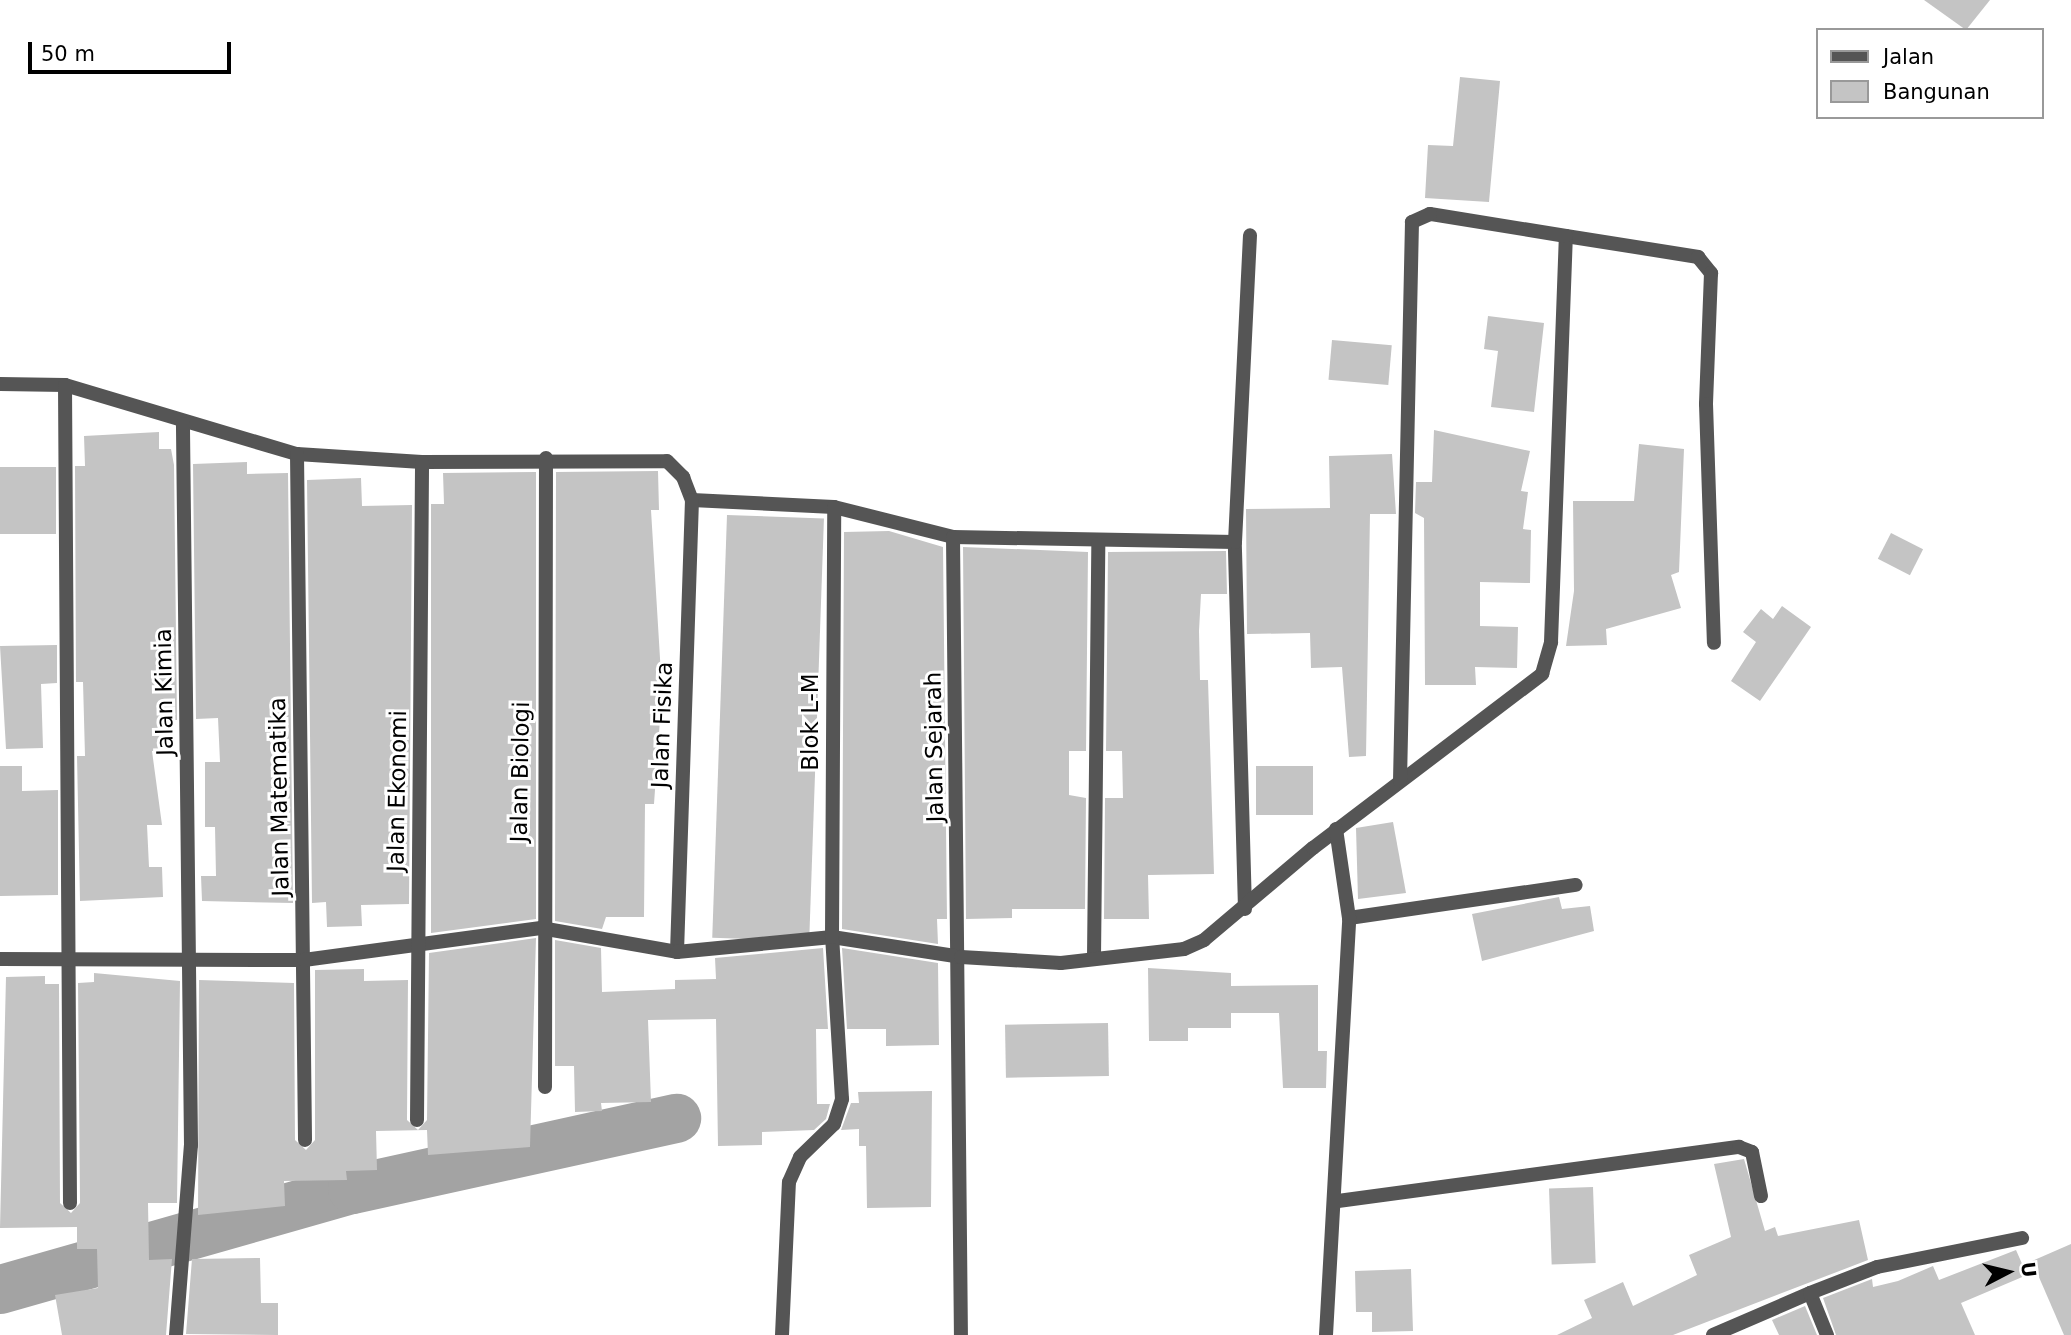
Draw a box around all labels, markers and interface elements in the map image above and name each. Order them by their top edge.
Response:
scale bar [32,28,234,72]
legend [1815,28,2043,119]
text: 50 m [41,42,95,66]
text: Jalan [1883,45,1934,69]
text: Bangunan [1883,80,1990,104]
street label: Jalan Kimia [149,628,179,756]
street label: Jalan Fisika [646,661,678,789]
street label: Jalan Sejarah [919,671,949,823]
street label: Blok L-M [796,673,824,771]
street label: Jalan Matematika [263,697,295,897]
street label: Jalan Biologi [505,701,535,843]
street label: Jalan Ekonomi [382,710,412,872]
north arrow [1973,1237,2043,1307]
text: U [2017,1260,2041,1278]

